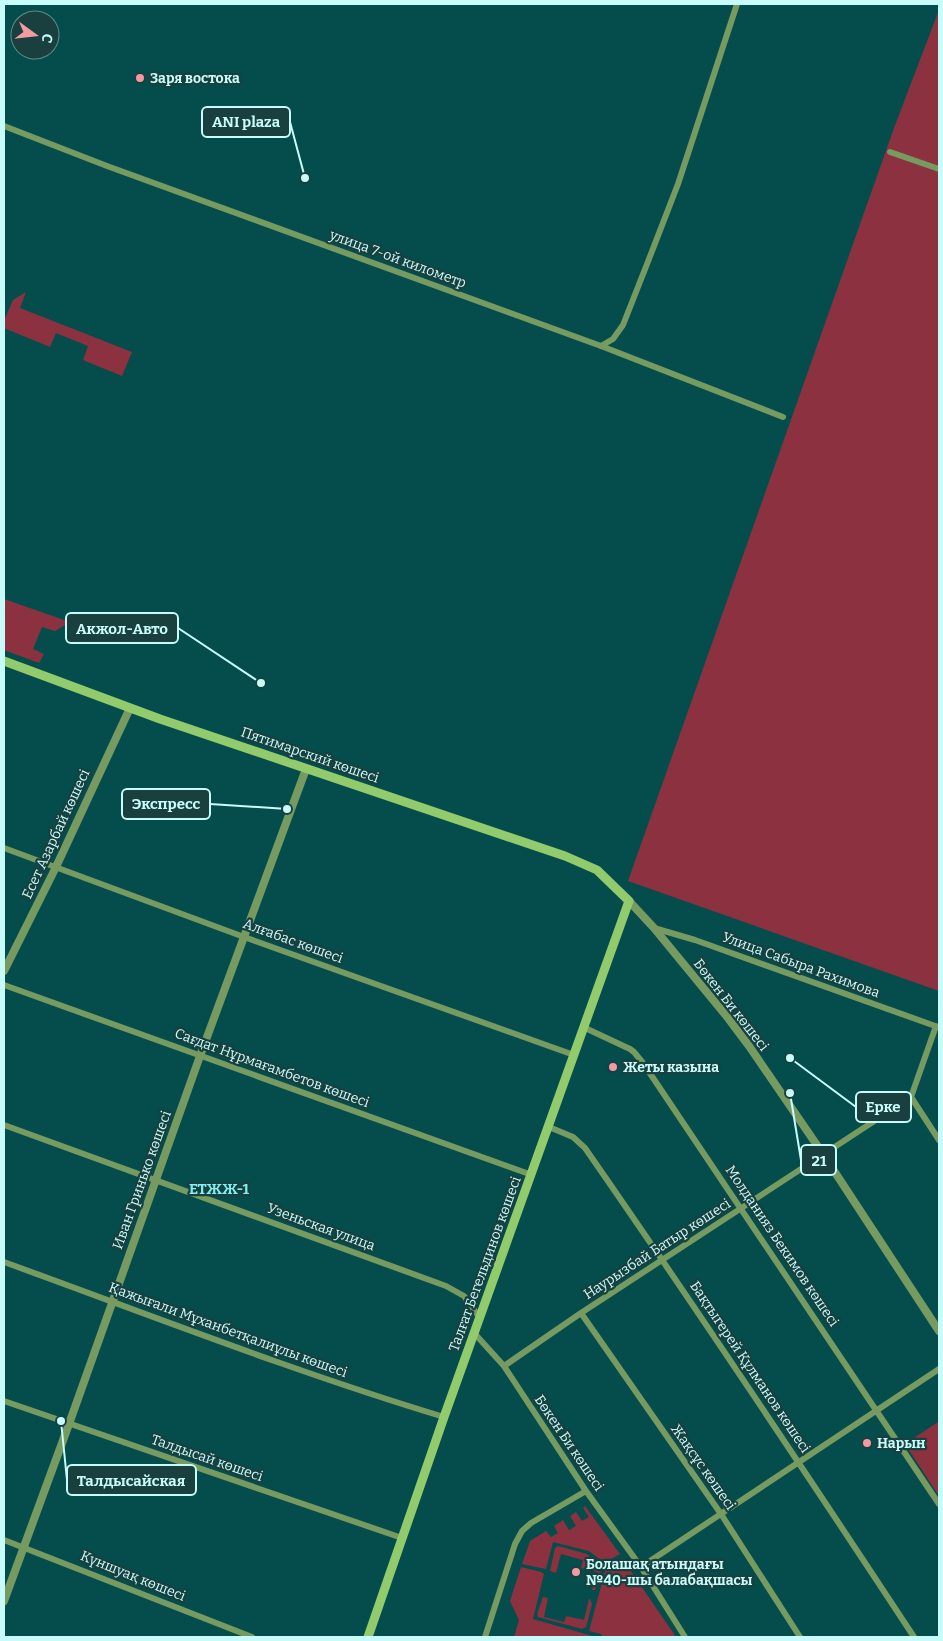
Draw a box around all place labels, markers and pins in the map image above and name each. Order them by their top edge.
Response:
place label: Заря востока [150,70,240,87]
marker: Заря востока [134,72,146,84]
callout: ANI plaza [202,107,290,137]
callout: Акжол-Авто [66,613,178,643]
callout: Экспресс [122,789,210,819]
place label: Жеты казына [623,1059,719,1076]
marker: Жеты казына [607,1061,619,1073]
callout: Ерке [856,1092,911,1122]
callout: 21 [801,1145,836,1175]
place label: Нарын [877,1435,926,1452]
marker: Нарын [861,1437,873,1449]
callout: Талдысайская [67,1465,196,1495]
place label: Болашақ атындағы №40-шы балабақшасы [586,1556,753,1589]
marker: Болашақ атындағы №40-шы балабақшасы [570,1566,582,1578]

